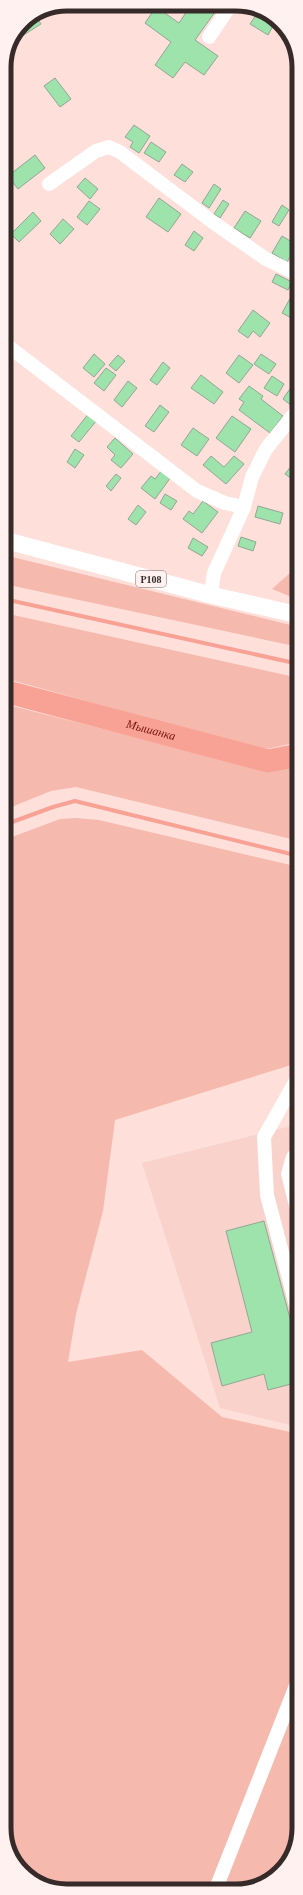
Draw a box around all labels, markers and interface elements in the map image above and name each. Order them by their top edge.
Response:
road number: Р108 [136,571,166,587]
water label: Мышанка [124,716,177,743]

